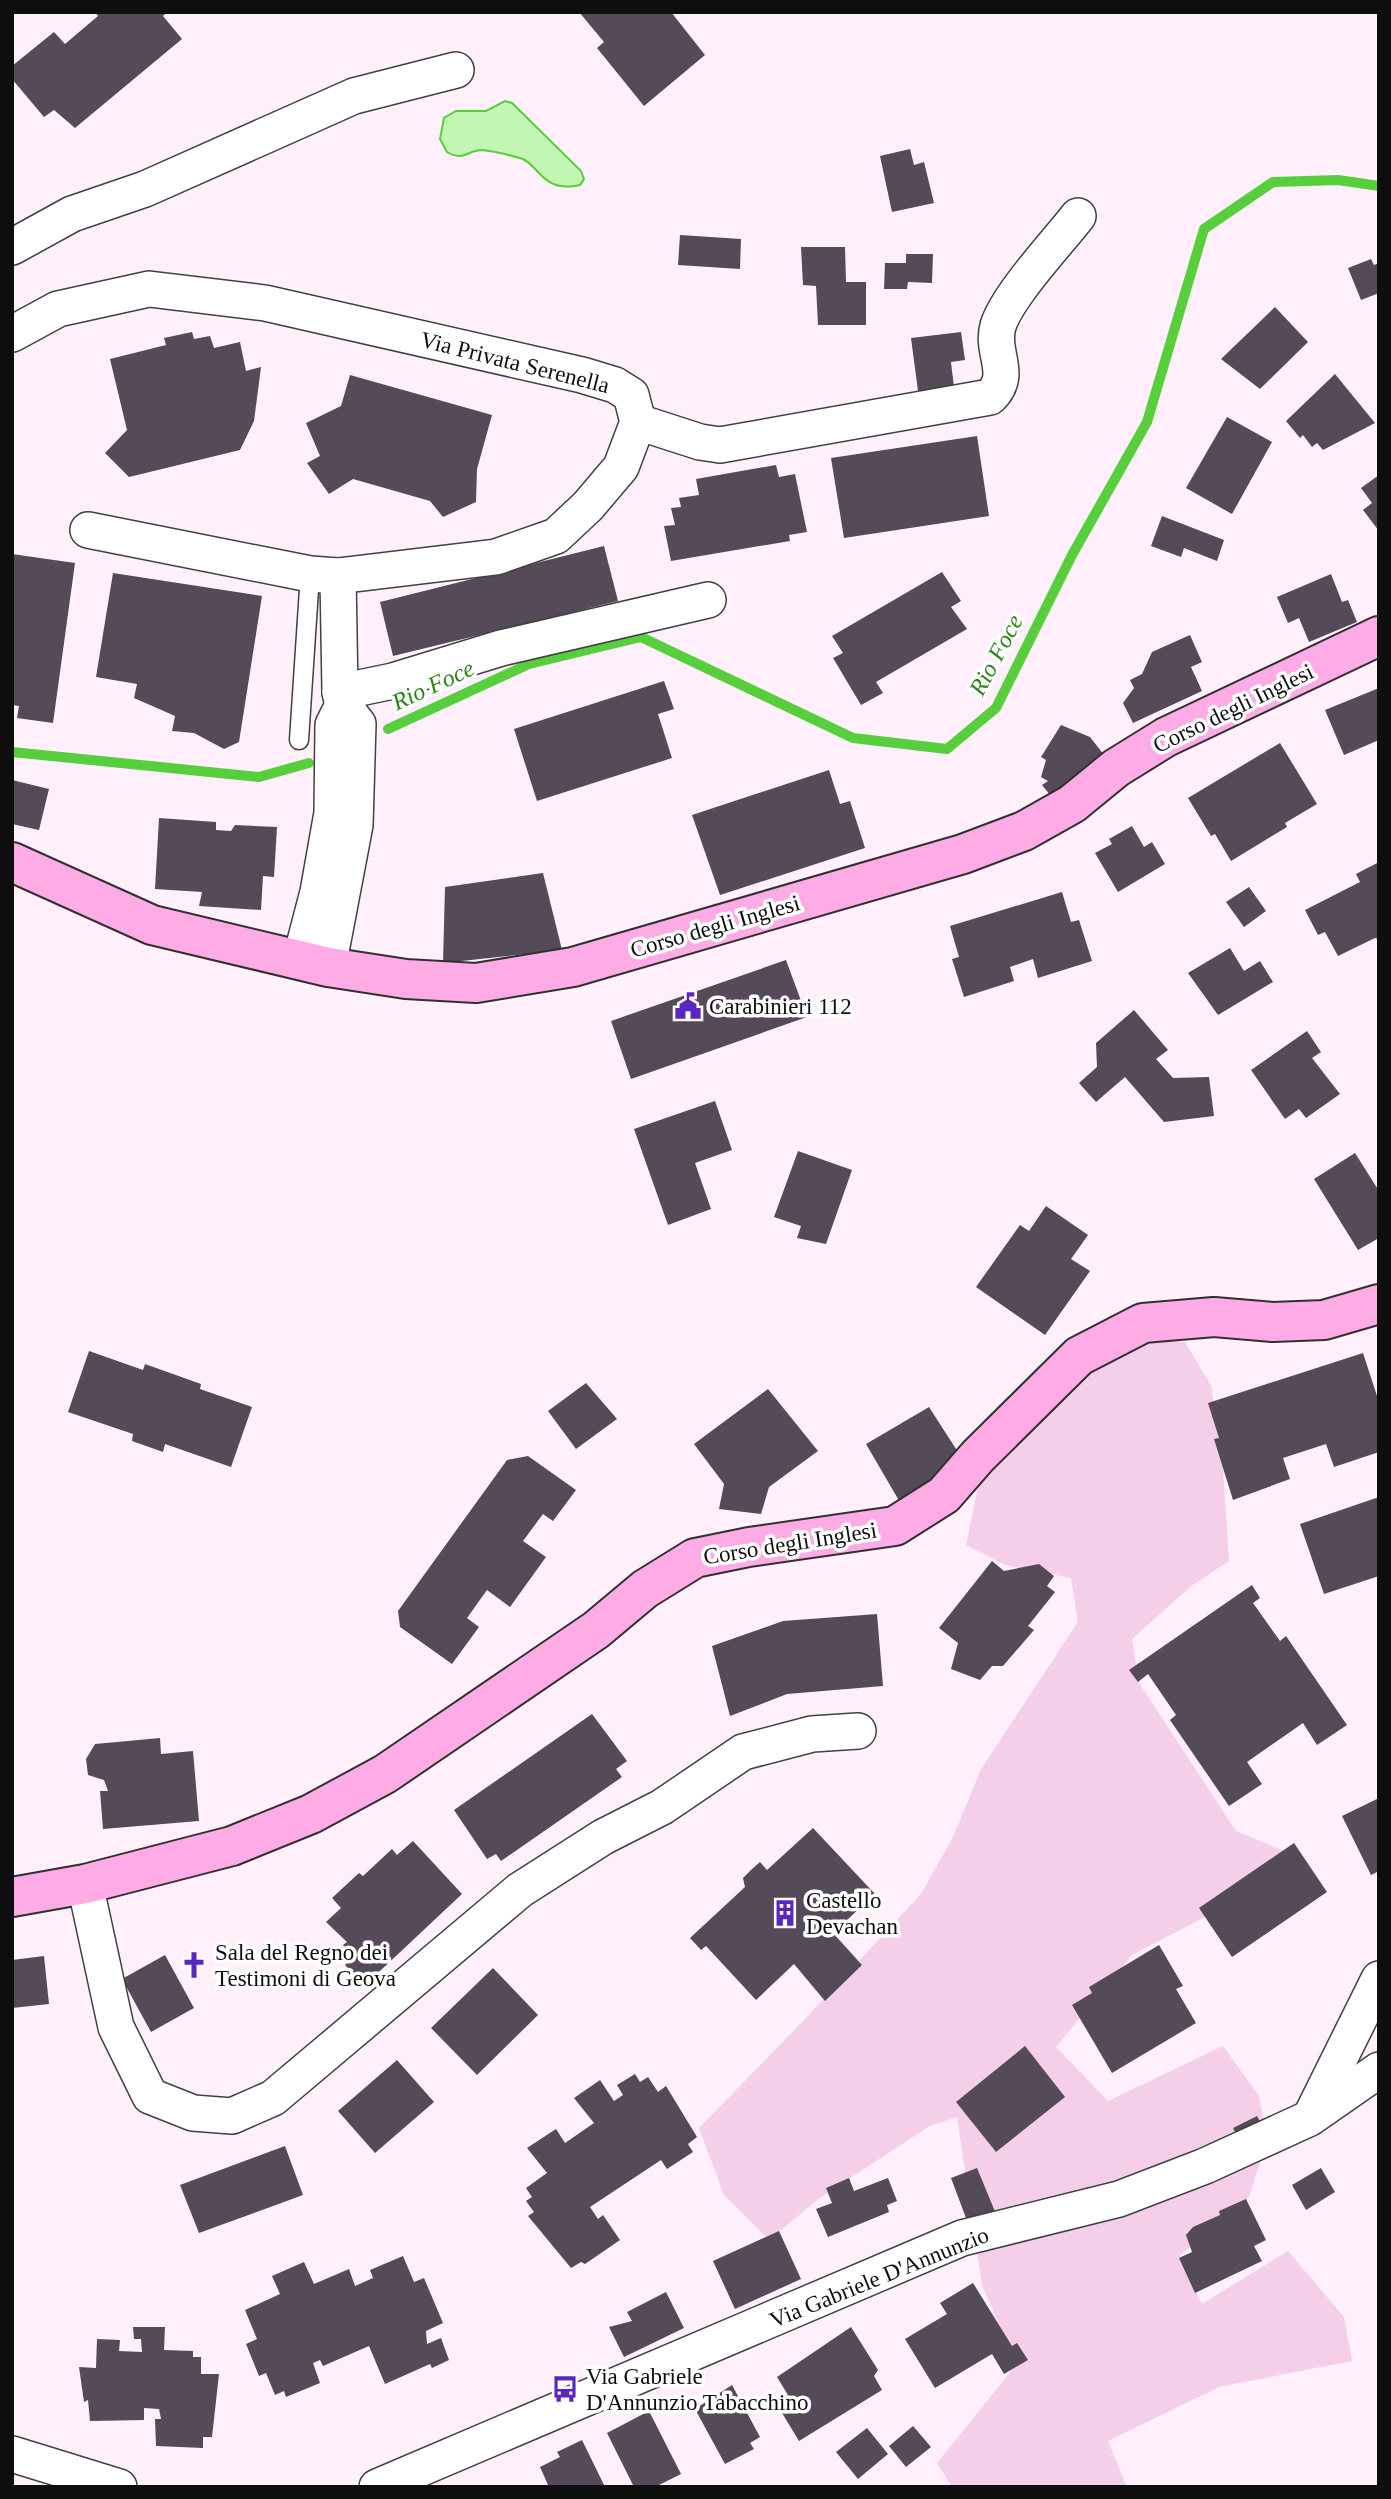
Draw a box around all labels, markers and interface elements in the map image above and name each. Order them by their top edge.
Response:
street label: Via Privata Serenella [418,327,612,398]
water label: Rio Foce [964,610,1028,701]
water label: Rio Foce [387,655,478,716]
street label: Corso degli Inglesi [1149,659,1317,758]
street label: Corso degli Inglesi [628,890,803,963]
public building icon: Carabinieri 112 [673,991,703,1021]
place label: Carabinieri 112 [709,994,852,1019]
street label: Corso degli Inglesi [702,1517,878,1570]
place label: Castello Devachan [806,1888,898,1939]
building icon: Castello Devachan [770,1898,800,1928]
place label: Sala del Regno dei Testimoni di Geova [215,1940,396,1991]
church icon: Sala del Regno dei Testimoni di Geova [179,1950,209,1980]
street label: Via Gabriele D'Annunzio [766,2222,992,2333]
place label: Via Gabriele D'Annunzio Tabacchino [586,2364,808,2415]
bus stop icon: Via Gabriele D'Annunzio Tabacchino [550,2374,580,2404]

